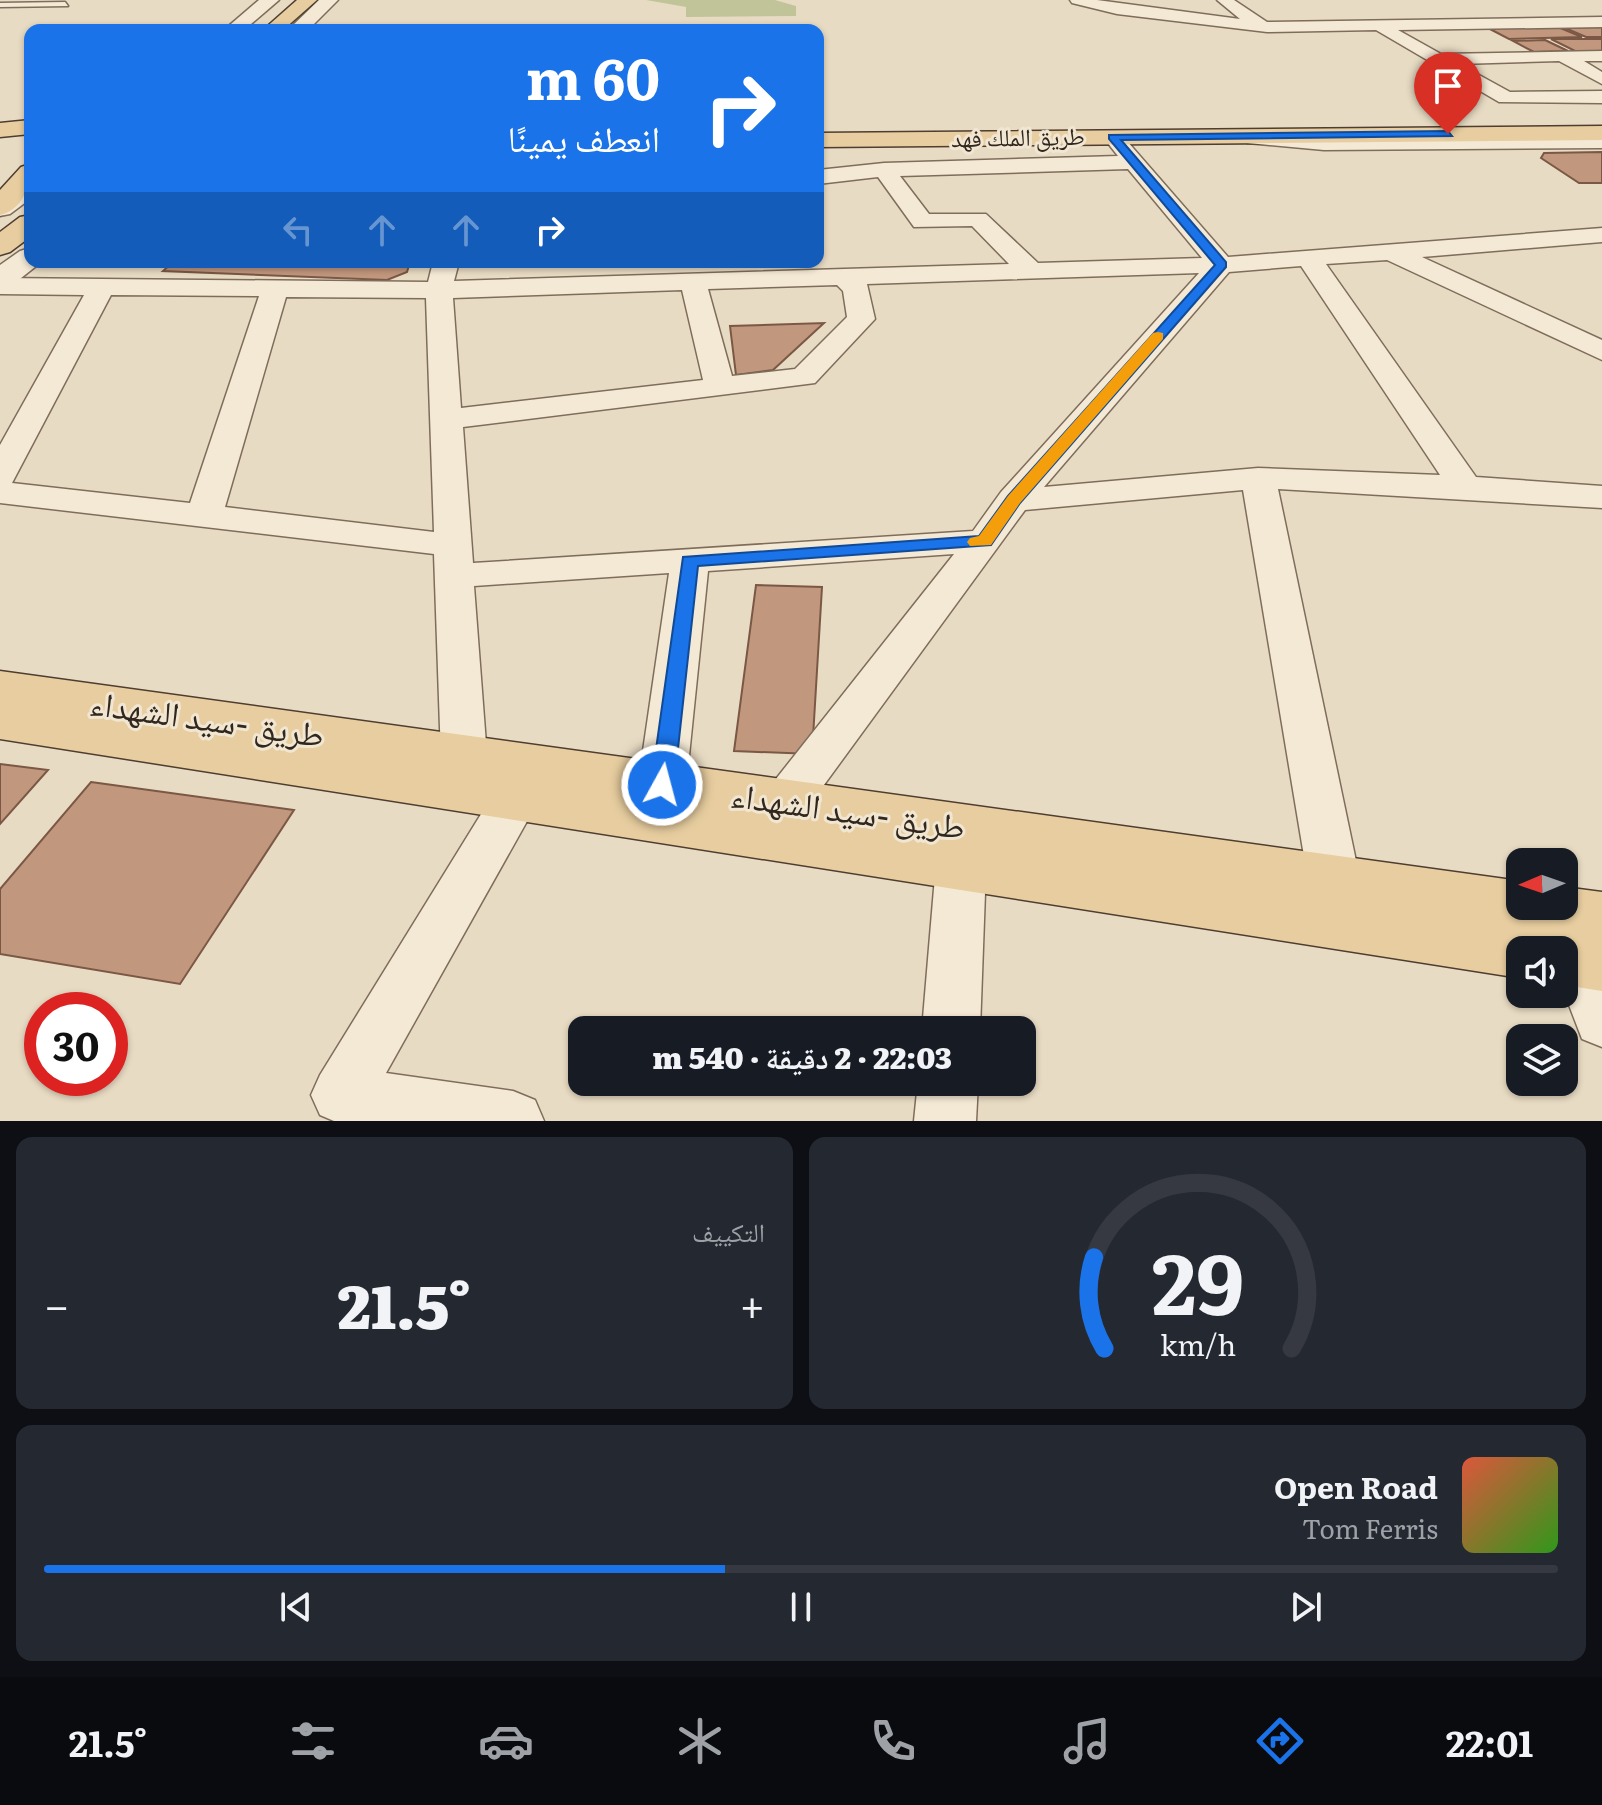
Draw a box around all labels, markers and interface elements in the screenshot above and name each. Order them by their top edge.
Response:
text: 60 m [526,34,660,117]
pin [1414,52,1482,134]
icon: right [688,56,792,160]
icon: arrive [1426,64,1470,108]
text: انعطف يمينًا [508,110,660,163]
street label: طريق الملك فهد [951,117,1085,154]
icon: left [276,208,320,252]
icon: ahead [360,208,404,252]
icon: ahead [444,208,488,252]
icon: right [528,208,572,252]
street label: طريق -سيد الشهداء [87,675,328,757]
position arrow [620,743,704,827]
street label: طريق -سيد الشهداء [728,767,969,849]
north arrow [1506,848,1578,920]
map controls [1506,848,1578,1096]
button: sound [1506,936,1578,1008]
speed limit sign: 30 [24,992,128,1096]
button: layers [1506,1024,1578,1096]
text: 22:03 · 2 دقيقة · 540 m [652,1034,952,1078]
text: التكييف [692,1211,765,1250]
text: 29 [1151,1217,1244,1341]
text: 21.5° [338,1258,471,1347]
text: − [44,1270,70,1336]
text: + [739,1270,765,1336]
text: km/h [1159,1322,1236,1365]
text: Open Road [1274,1464,1438,1508]
text: Tom Ferris [1302,1508,1438,1547]
icon: previous [274,1585,318,1629]
icon: pause [779,1585,823,1629]
icon: next [1284,1585,1328,1629]
icon: filters [285,1713,341,1769]
icon: car [478,1713,534,1769]
icon: climate [672,1713,728,1769]
icon: phone [865,1713,921,1769]
icon: music [1059,1713,1115,1769]
icon: directions [1252,1713,1308,1769]
text: 21.5° [69,1715,147,1768]
text: 22:01 [1446,1715,1533,1768]

